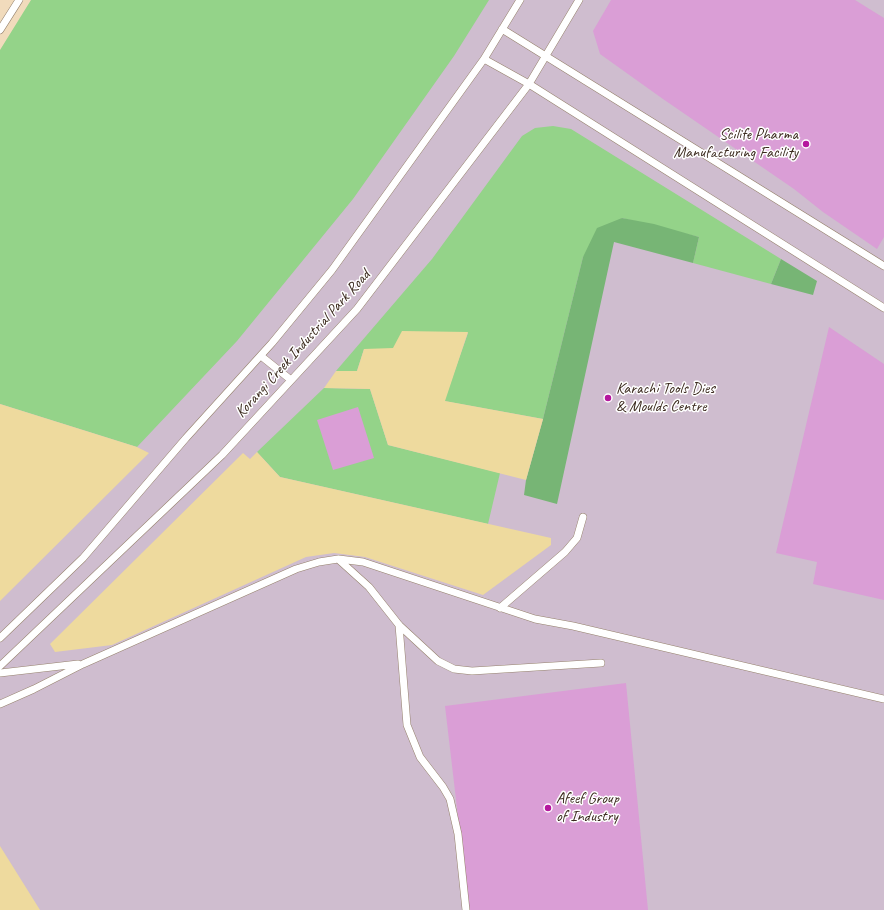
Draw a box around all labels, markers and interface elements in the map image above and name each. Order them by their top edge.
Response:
place label: Scilife Pharma Manufacturing Facility [674,125,798,163]
marker: Scilife Pharma Manufacturing Facility [801,139,811,149]
street label: Korangi Creek Industrial Park Road [231,266,375,422]
place label: Karachi Tools Dies & Moulds Centre [616,379,715,417]
marker: Karachi Tools Dies & Moulds Centre [603,393,613,403]
place label: Afeef Group of Industry [556,789,619,827]
marker: Afeef Group of Industry [543,803,553,813]

